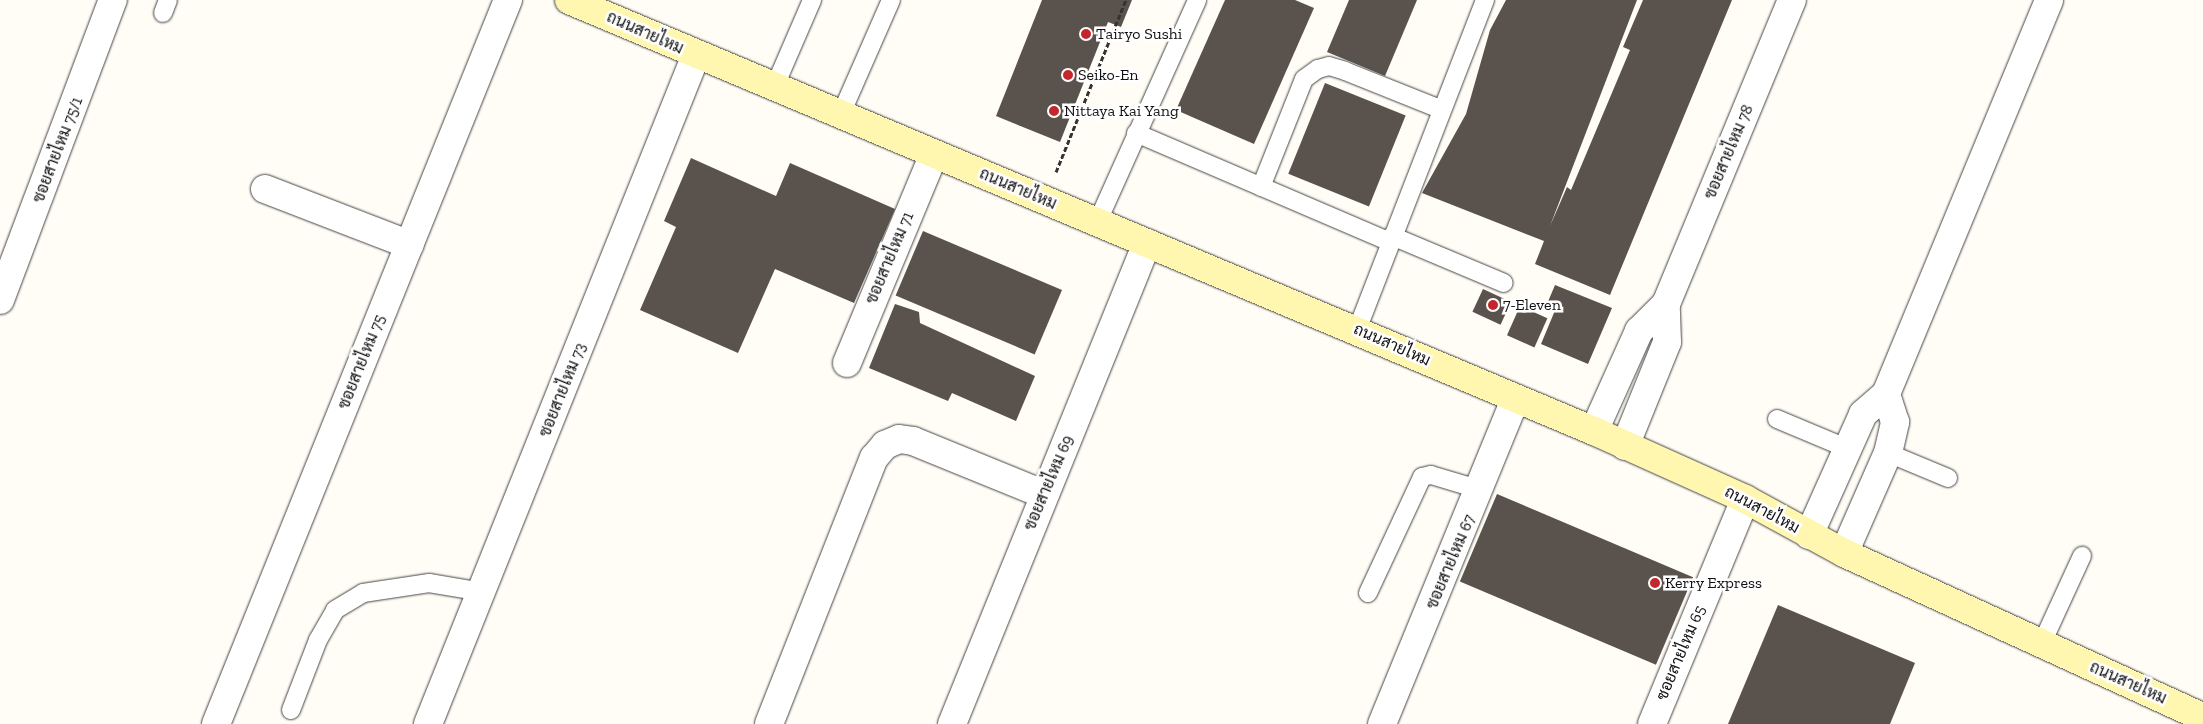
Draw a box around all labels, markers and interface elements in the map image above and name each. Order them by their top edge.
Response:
street label: ถนนสายไหม [604,8,686,58]
place label: Tairyo Sushi [1096,24,1182,44]
marker: Tairyo Sushi [1080,28,1092,40]
place label: Seiko-En [1078,65,1139,85]
marker: Seiko-En [1062,69,1074,81]
street label: ซอยสายไหม 75/1 [29,94,87,206]
place label: Nittaya Kai Yang [1064,101,1179,121]
street label: ซอยสายไหม 78 [1701,102,1757,202]
marker: Nittaya Kai Yang [1048,105,1060,117]
street label: ถนนสายไหม [976,164,1060,214]
street label: ซอยสายไหม 71 [862,209,918,307]
place label: 7-Eleven [1503,295,1561,315]
marker: 7-Eleven [1487,299,1499,311]
street label: ซอยสายไหม 75 [334,312,390,412]
street label: ถนนสายไหม [1351,320,1433,370]
street label: ซอยสายไหม 73 [535,340,591,440]
street label: ซอยสายไหม 69 [1020,433,1078,533]
street label: ถนนสายไหม [1721,482,1803,538]
street label: ซอยสายไหม 67 [1423,512,1479,612]
place label: Kerry Express [1665,573,1762,593]
marker: Kerry Express [1649,577,1661,589]
street label: ซอยสายไหม 65 [1652,603,1710,703]
street label: ถนนสายไหม [2087,658,2169,708]

